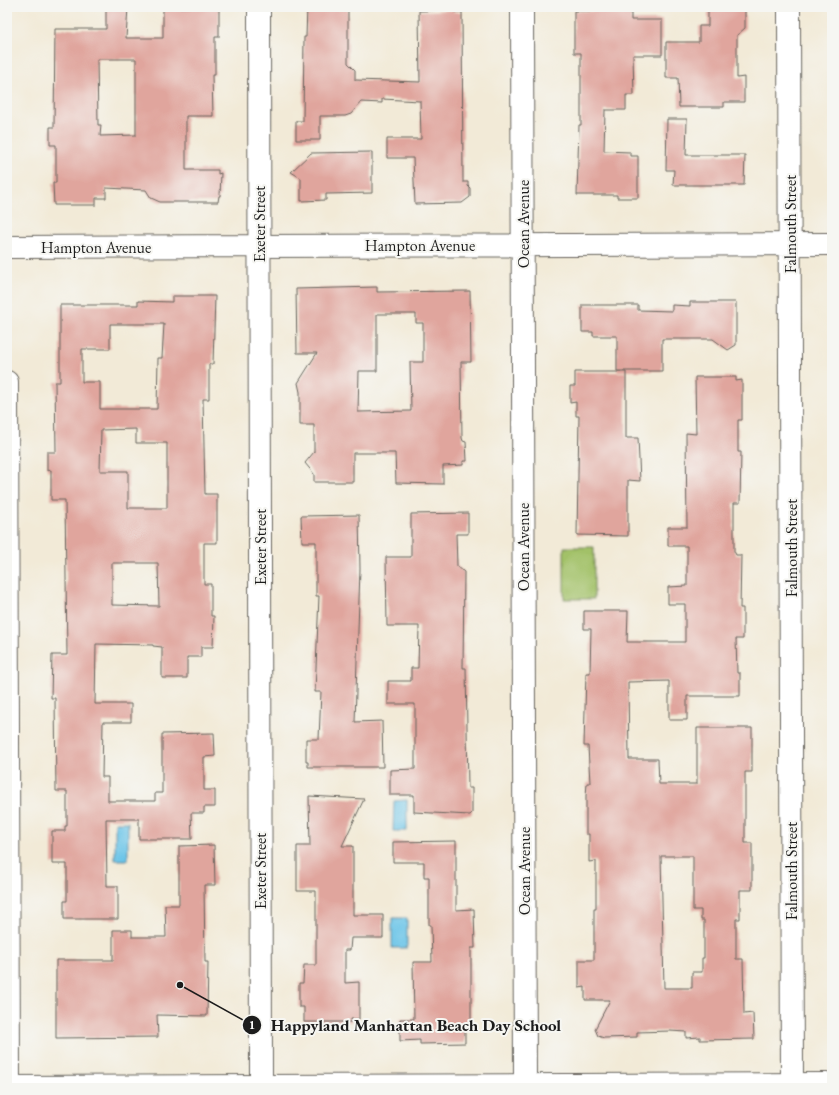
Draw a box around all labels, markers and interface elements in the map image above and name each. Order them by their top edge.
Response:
street label: Falmouth Street [780,175,801,273]
street label: Ocean Avenue [513,180,534,268]
street label: Exeter Street [249,186,270,262]
street label: Hampton Avenue [365,235,475,256]
street label: Hampton Avenue [41,237,151,258]
street label: Falmouth Street [781,499,802,597]
street label: Ocean Avenue [513,503,534,591]
street label: Exeter Street [250,509,271,585]
street label: Falmouth Street [781,822,802,920]
street label: Ocean Avenue [514,827,535,915]
street label: Exeter Street [250,833,271,909]
callout: Happyland Manhattan Beach Day School [242,1011,569,1040]
text: Happyland Manhattan Beach Day School [271,1014,561,1036]
text: 1 [249,1017,255,1033]

